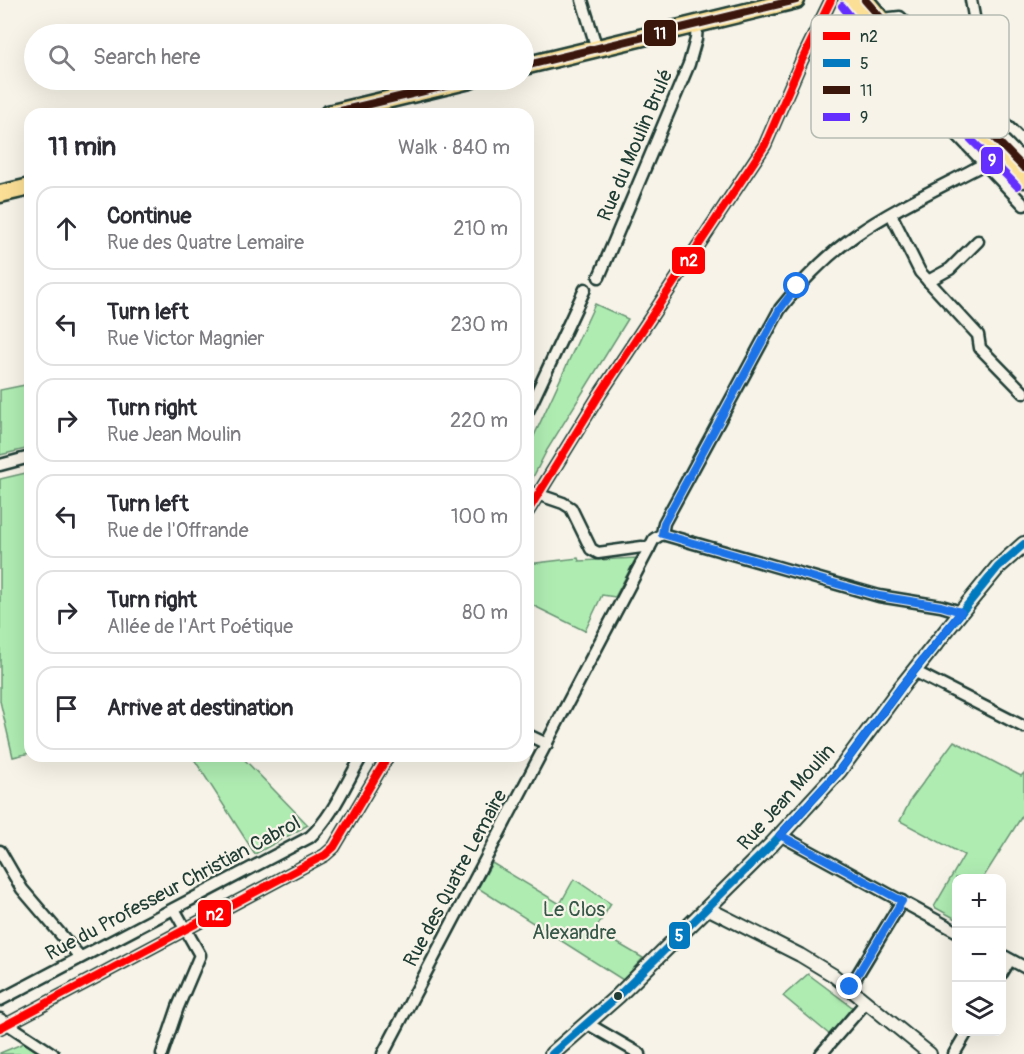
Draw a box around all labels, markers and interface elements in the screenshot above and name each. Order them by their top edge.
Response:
legend [811,15,1009,138]
line badge: 11 [643,19,677,47]
search box [24,24,534,90]
text: 11 [654,24,666,44]
text: n2 [860,27,878,47]
icon: search [45,41,78,74]
text: Search here [93,43,200,71]
text: 5 [860,54,869,74]
street label: Rue du Moulin Brulé [592,65,678,225]
text: 11 [860,81,873,101]
text: 9 [860,108,868,128]
text: 11 min [48,131,116,163]
text: Walk · 840 m [398,135,510,160]
line badge: 9 [980,146,1004,175]
text: 9 [988,151,996,171]
text: Continue [107,202,191,230]
icon: ahead [50,212,83,245]
text: 210 m [453,216,508,241]
text: Rue des Quatre Lemaire [107,230,304,255]
line badge: n2 [671,246,706,275]
text: n2 [680,251,698,271]
route start [783,272,809,298]
text: Turn left [107,298,189,326]
icon: left [50,308,83,341]
text: 230 m [451,312,508,337]
text: Rue Victor Magnier [107,326,264,351]
text: Turn right [107,394,197,422]
icon: right [50,404,83,437]
text: 220 m [450,408,508,433]
text: Rue Jean Moulin [107,422,241,447]
text: Turn left [107,490,189,518]
icon: left [50,500,83,533]
text: 100 m [451,504,508,529]
text: Rue de l'Offrande [107,518,249,543]
text: Turn right [107,586,197,614]
icon: right [50,596,83,629]
text: 80 m [462,600,508,625]
text: Allée de l'Art Poétique [107,614,293,639]
icon: arrive [50,692,83,725]
text: Arrive at destination [107,694,293,722]
street label: Rue Jean Moulin [732,739,840,855]
street label: Rue des Quatre Lemaire [398,785,512,971]
street label: Rue du Professeur Christian Cabrol [41,810,305,966]
map controls [952,874,1006,1036]
button: + [952,874,1006,928]
park label: Le Clos Alexandre [532,897,616,945]
line badge: n2 [197,899,232,928]
text: n2 [206,905,224,925]
line badge: 5 [668,921,691,950]
text: 5 [675,926,684,946]
button: − [952,928,1006,982]
route end [836,973,862,999]
button: layers [952,982,1006,1036]
unlabelled marker [612,990,624,1002]

